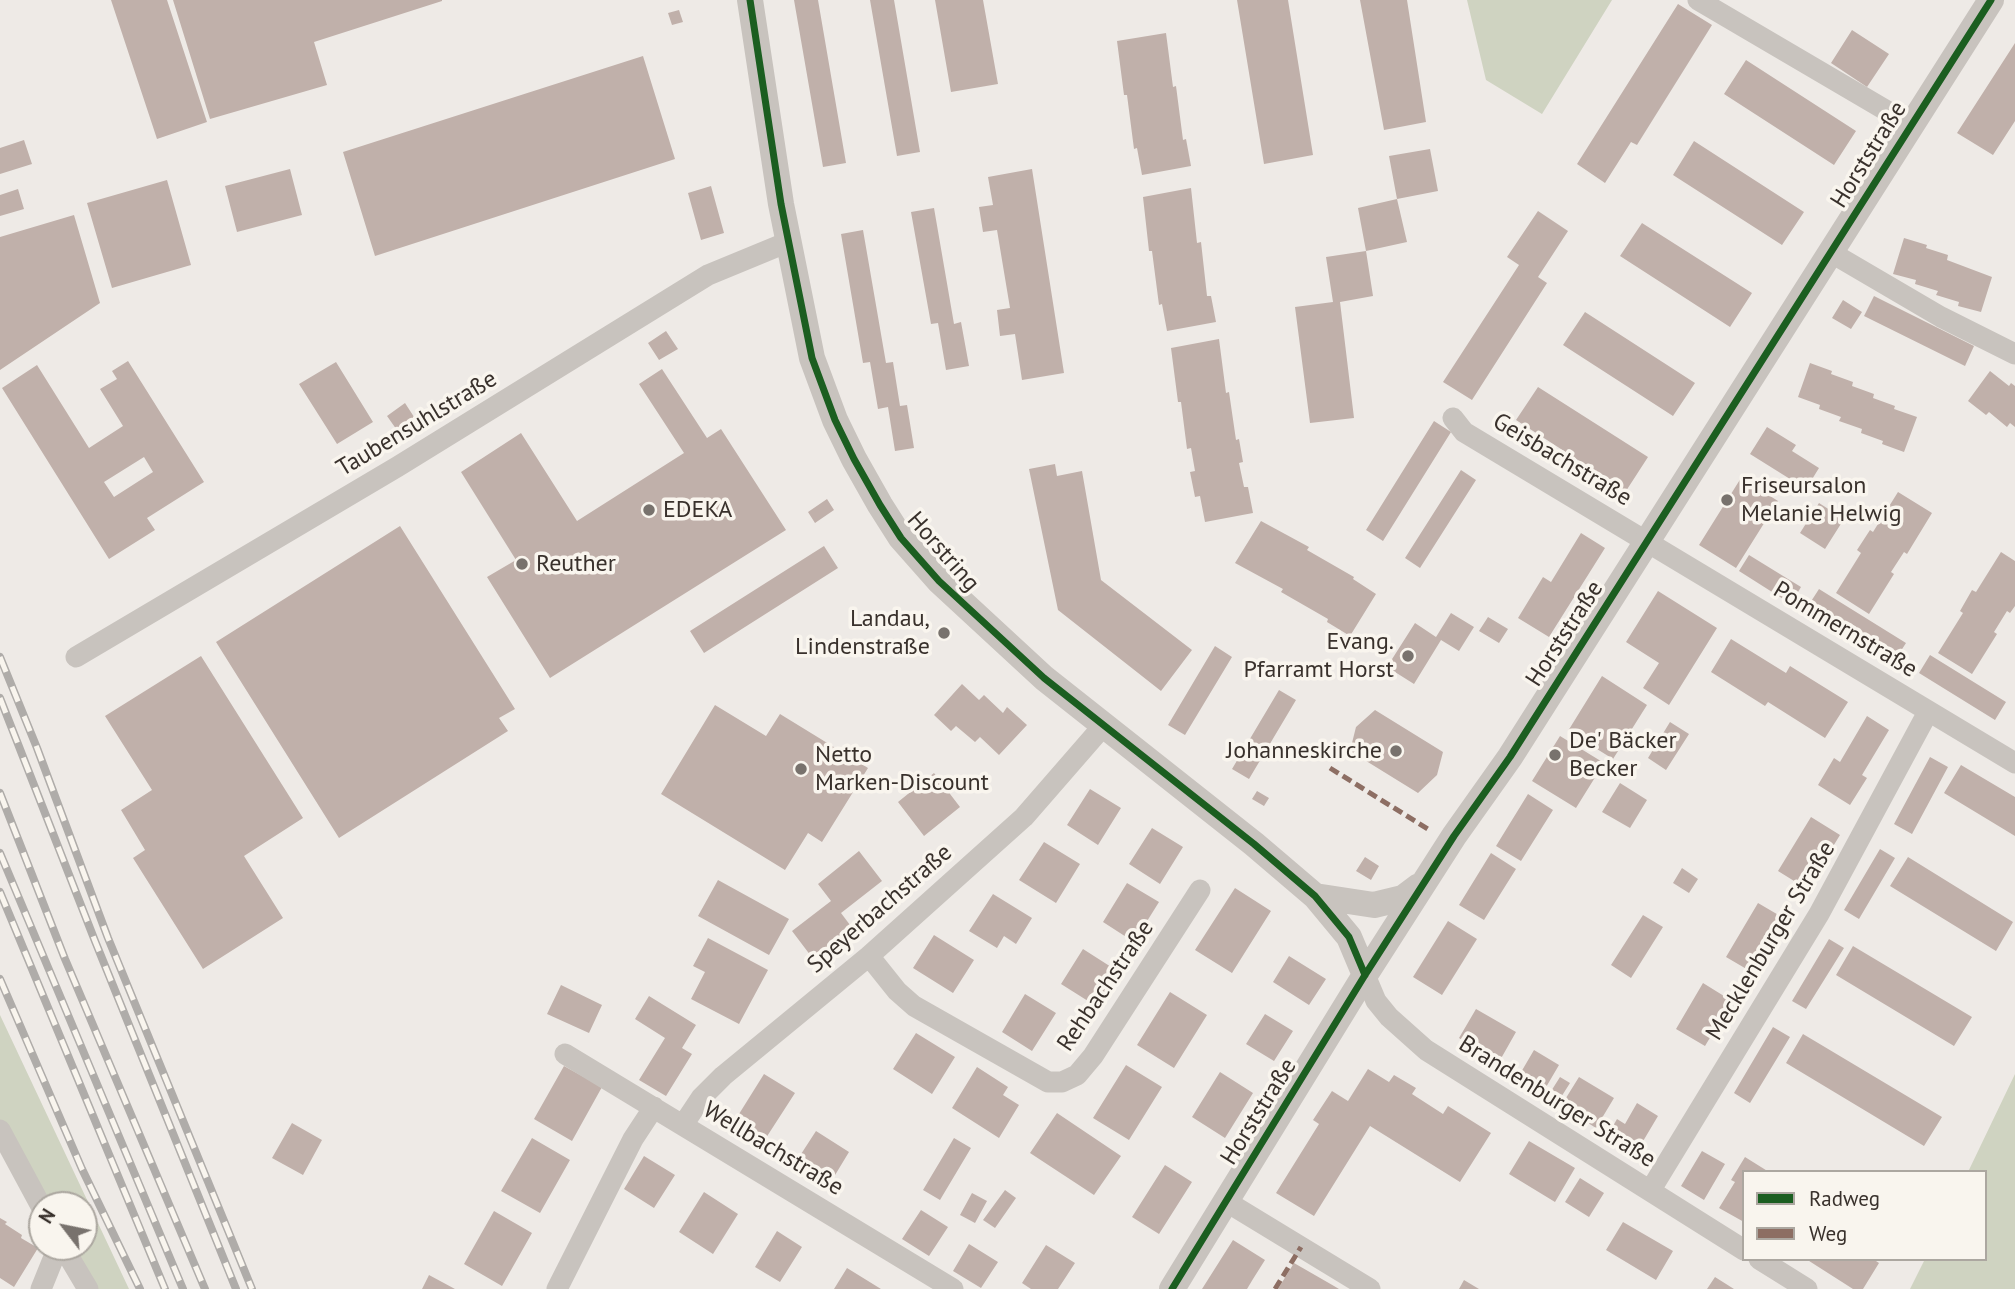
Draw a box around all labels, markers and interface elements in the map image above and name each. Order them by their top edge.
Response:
street label: Horststraße [1825,96,1913,214]
street label: Taubensuhlstraße [332,365,502,483]
street label: Geisbachstraße [1487,407,1637,513]
place label: Friseursalon Melanie Helwig [1741,472,1902,528]
marker: Friseursalon Melanie Helwig [1719,492,1735,508]
place label: EDEKA [663,496,732,524]
marker: EDEKA [641,502,657,518]
street label: Horstring [901,506,985,598]
place label: Reuther [536,550,616,578]
marker: Reuther [514,556,530,572]
street label: Horststraße [1520,576,1610,692]
street label: Pommernstraße [1768,576,1922,684]
place label: Landau, Lindenstraße [795,605,930,661]
marker: Landau, Lindenstraße [936,625,952,641]
place label: Evang. Pfarramt Horst [1243,628,1394,684]
marker: Evang. Pfarramt Horst [1400,648,1416,664]
place label: De' Bäcker Becker [1569,727,1677,783]
place label: Johanneskirche [1226,737,1382,765]
place label: Netto Marken-Discount [815,741,989,797]
marker: Johanneskirche [1388,743,1404,759]
marker: De' Bäcker Becker [1547,747,1563,763]
marker: Netto Marken-Discount [793,761,809,777]
street label: Mecklenburger Straße [1700,836,1842,1046]
street label: Speyerbachstraße [802,838,958,980]
street label: Rehbachstraße [1052,915,1160,1057]
street label: Brandenburger Straße [1453,1030,1661,1174]
street label: Horststraße [1215,1053,1303,1171]
street label: Wellbachstraße [698,1096,848,1202]
legend [1742,1170,1987,1261]
text: Radweg [1809,1185,1880,1212]
north arrow [28,1191,98,1261]
text: N [33,1204,60,1228]
text: Weg [1809,1220,1847,1247]

